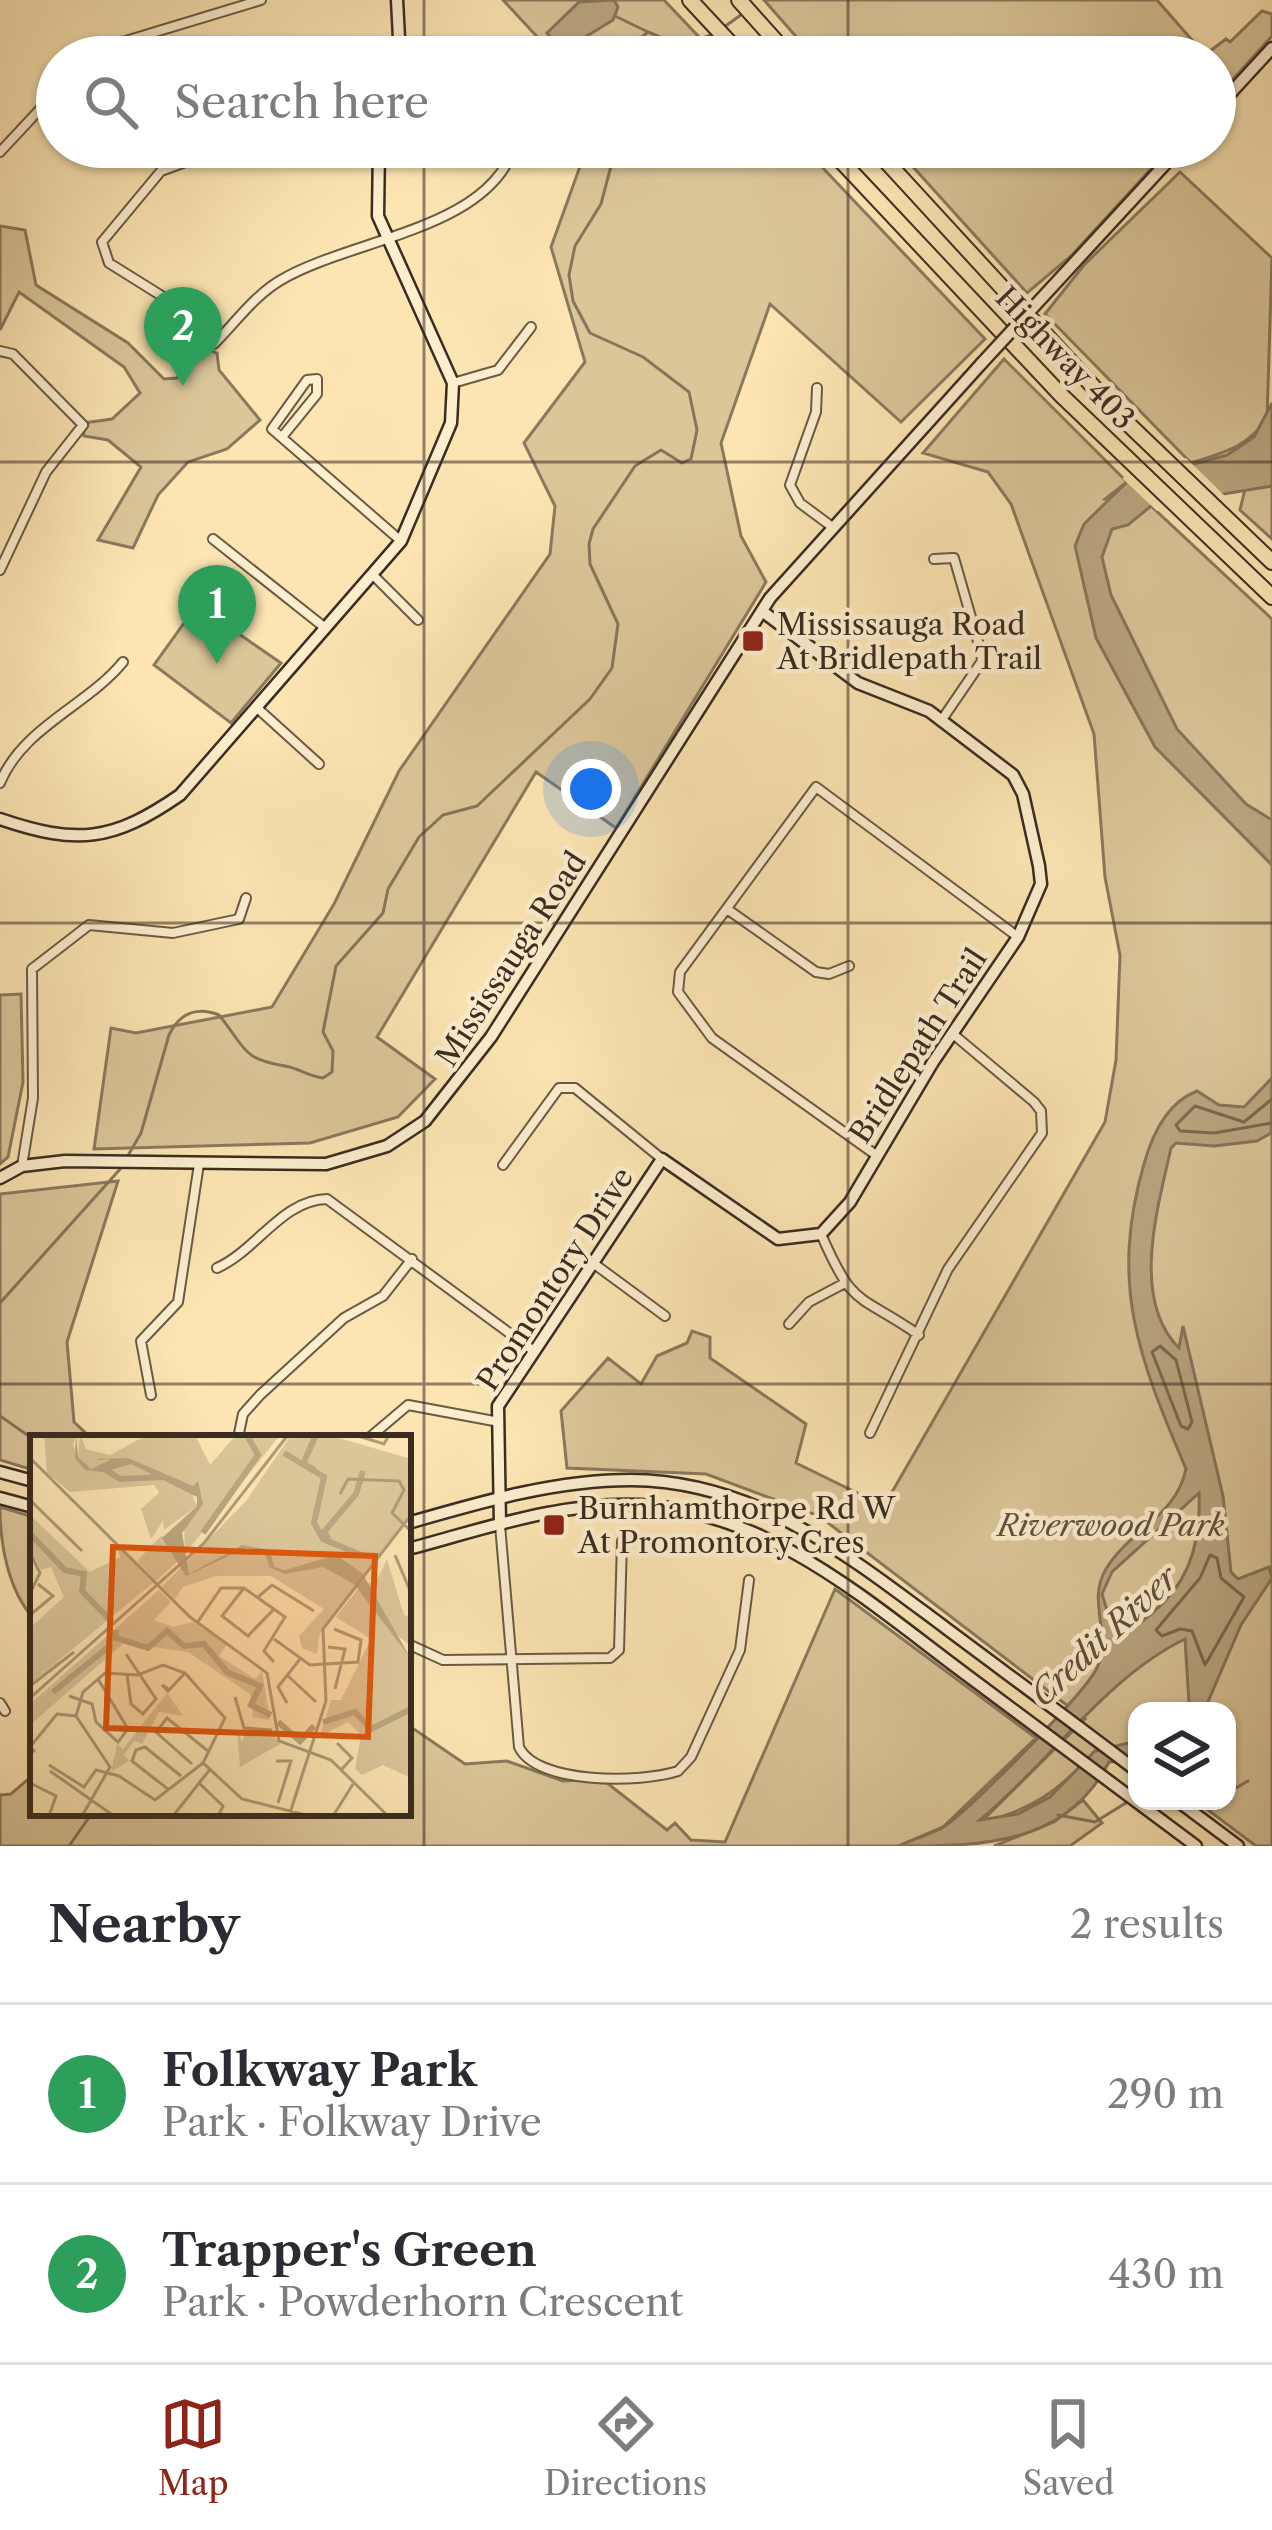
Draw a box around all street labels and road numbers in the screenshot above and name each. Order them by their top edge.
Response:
street label: Highway 403 [988,279,1142,437]
street label: Mississauga Road [428,845,594,1073]
street label: Bridlepath Trail [841,942,995,1150]
street label: Promontory Drive [469,1160,641,1398]

